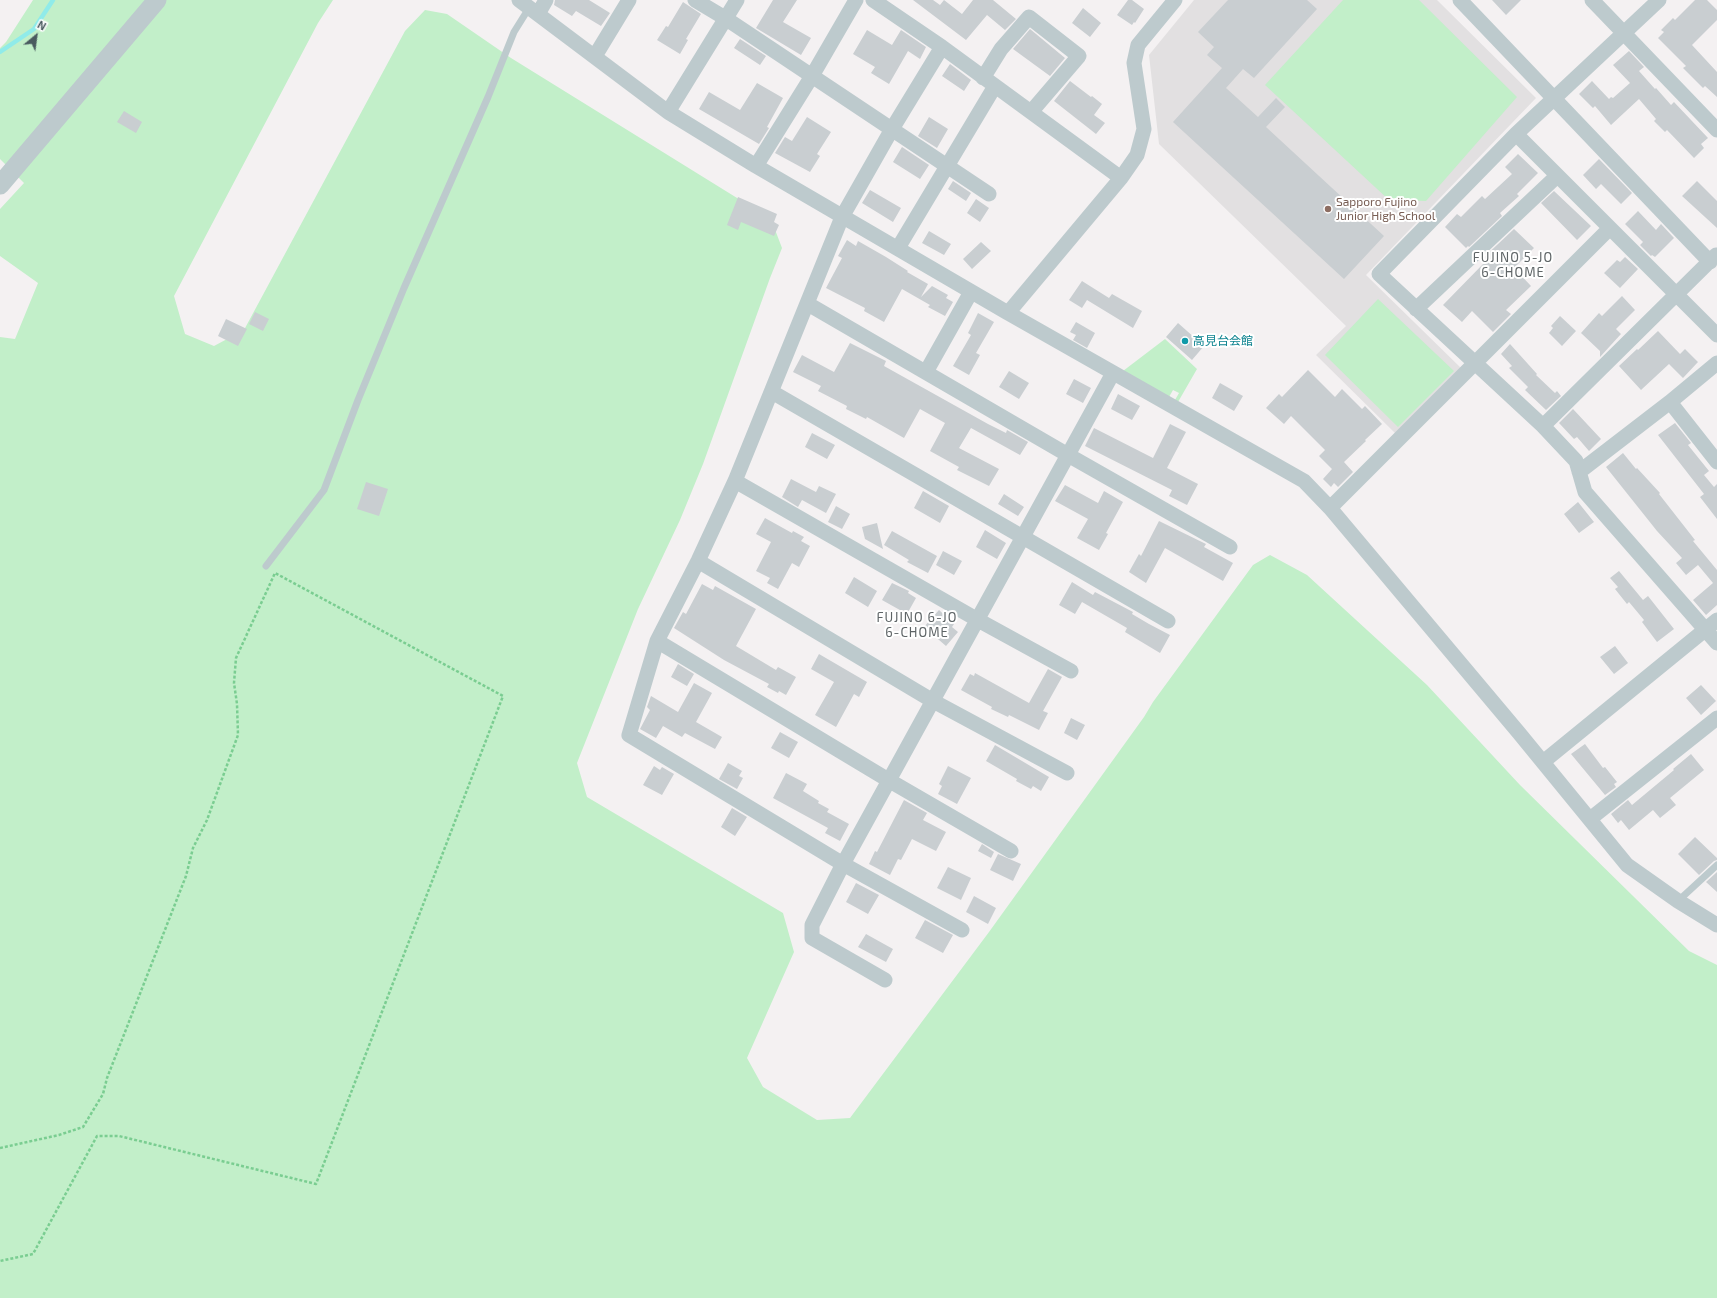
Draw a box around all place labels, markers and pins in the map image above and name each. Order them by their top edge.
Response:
place label: Sapporo Fujino Junior High School [1336,195,1435,223]
marker: Sapporo Fujino Junior High School [1323,204,1333,214]
place label: 高見台会館 [1193,334,1253,348]
marker: 高見台会館 [1180,336,1190,346]

